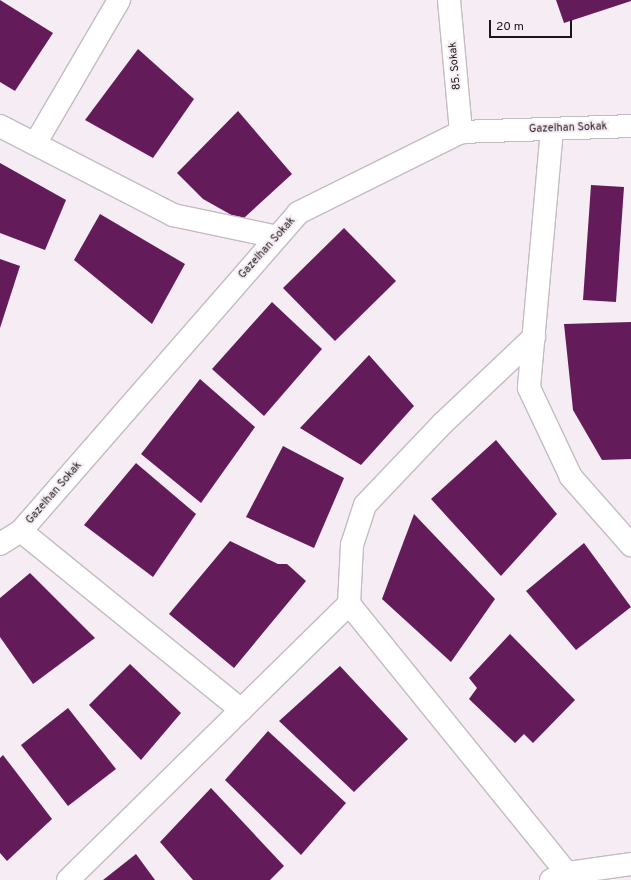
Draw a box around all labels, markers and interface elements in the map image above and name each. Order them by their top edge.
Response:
scale bar [491,12,574,38]
text: 20 m [496,19,524,35]
street label: 85. Sokak [446,41,464,91]
street label: Gazelhan Sokak [529,120,607,136]
street label: Gazelhan Sokak [236,214,298,282]
street label: Gazelhan Sokak [23,459,85,527]

